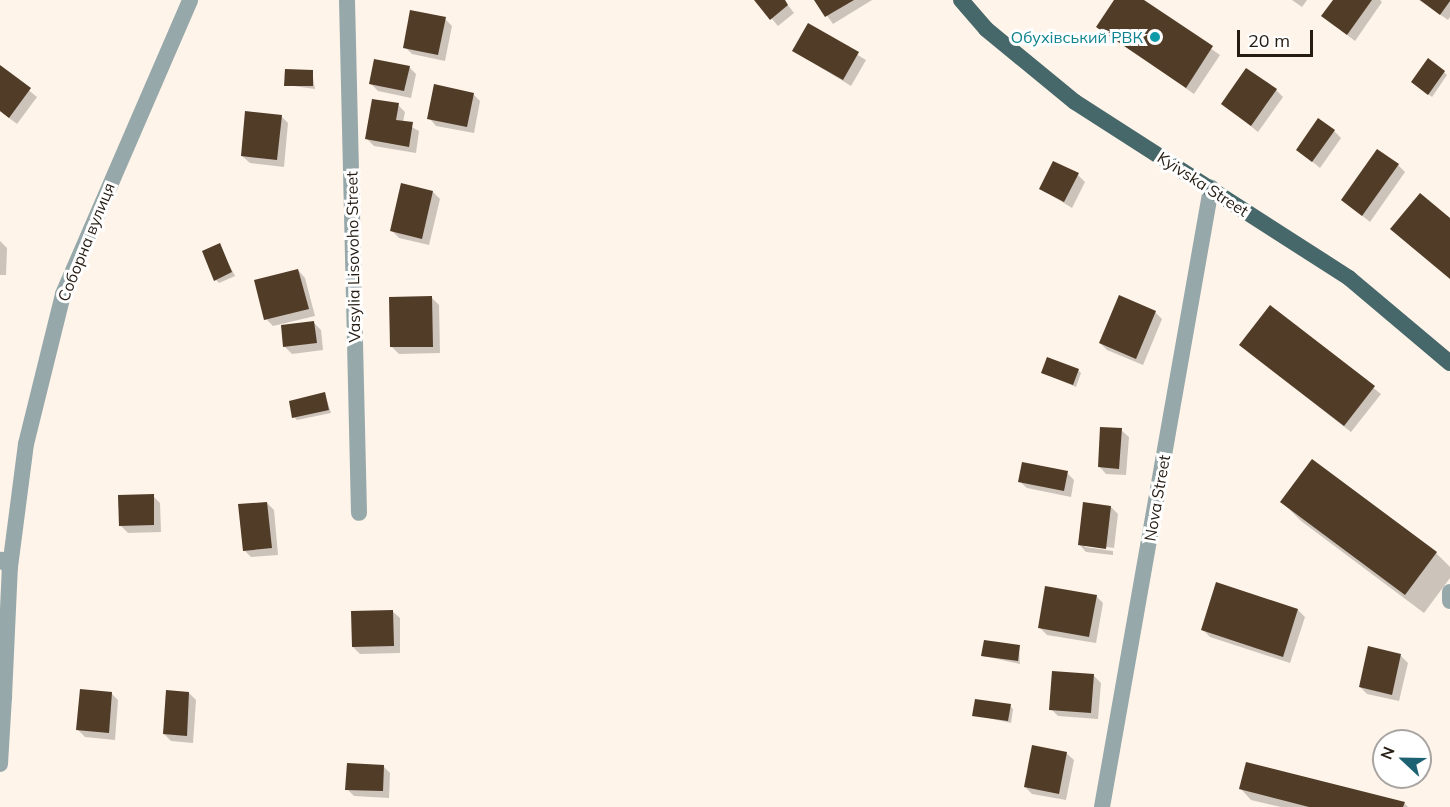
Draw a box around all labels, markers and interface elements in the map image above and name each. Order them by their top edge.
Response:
scale bar [1240,18,1316,56]
place label: Обухівський РВК [1011,27,1143,47]
text: 20 m [1248,29,1290,52]
marker: Обухівський РВК [1148,30,1162,44]
street label: Kyivska Street [1154,148,1252,220]
street label: Vasylia Lisovoho Street [342,171,364,343]
street label: Соборна вулиця [53,180,119,304]
street label: Nova Street [1140,453,1174,543]
north arrow [1372,729,1432,789]
text: N [1376,744,1399,762]

